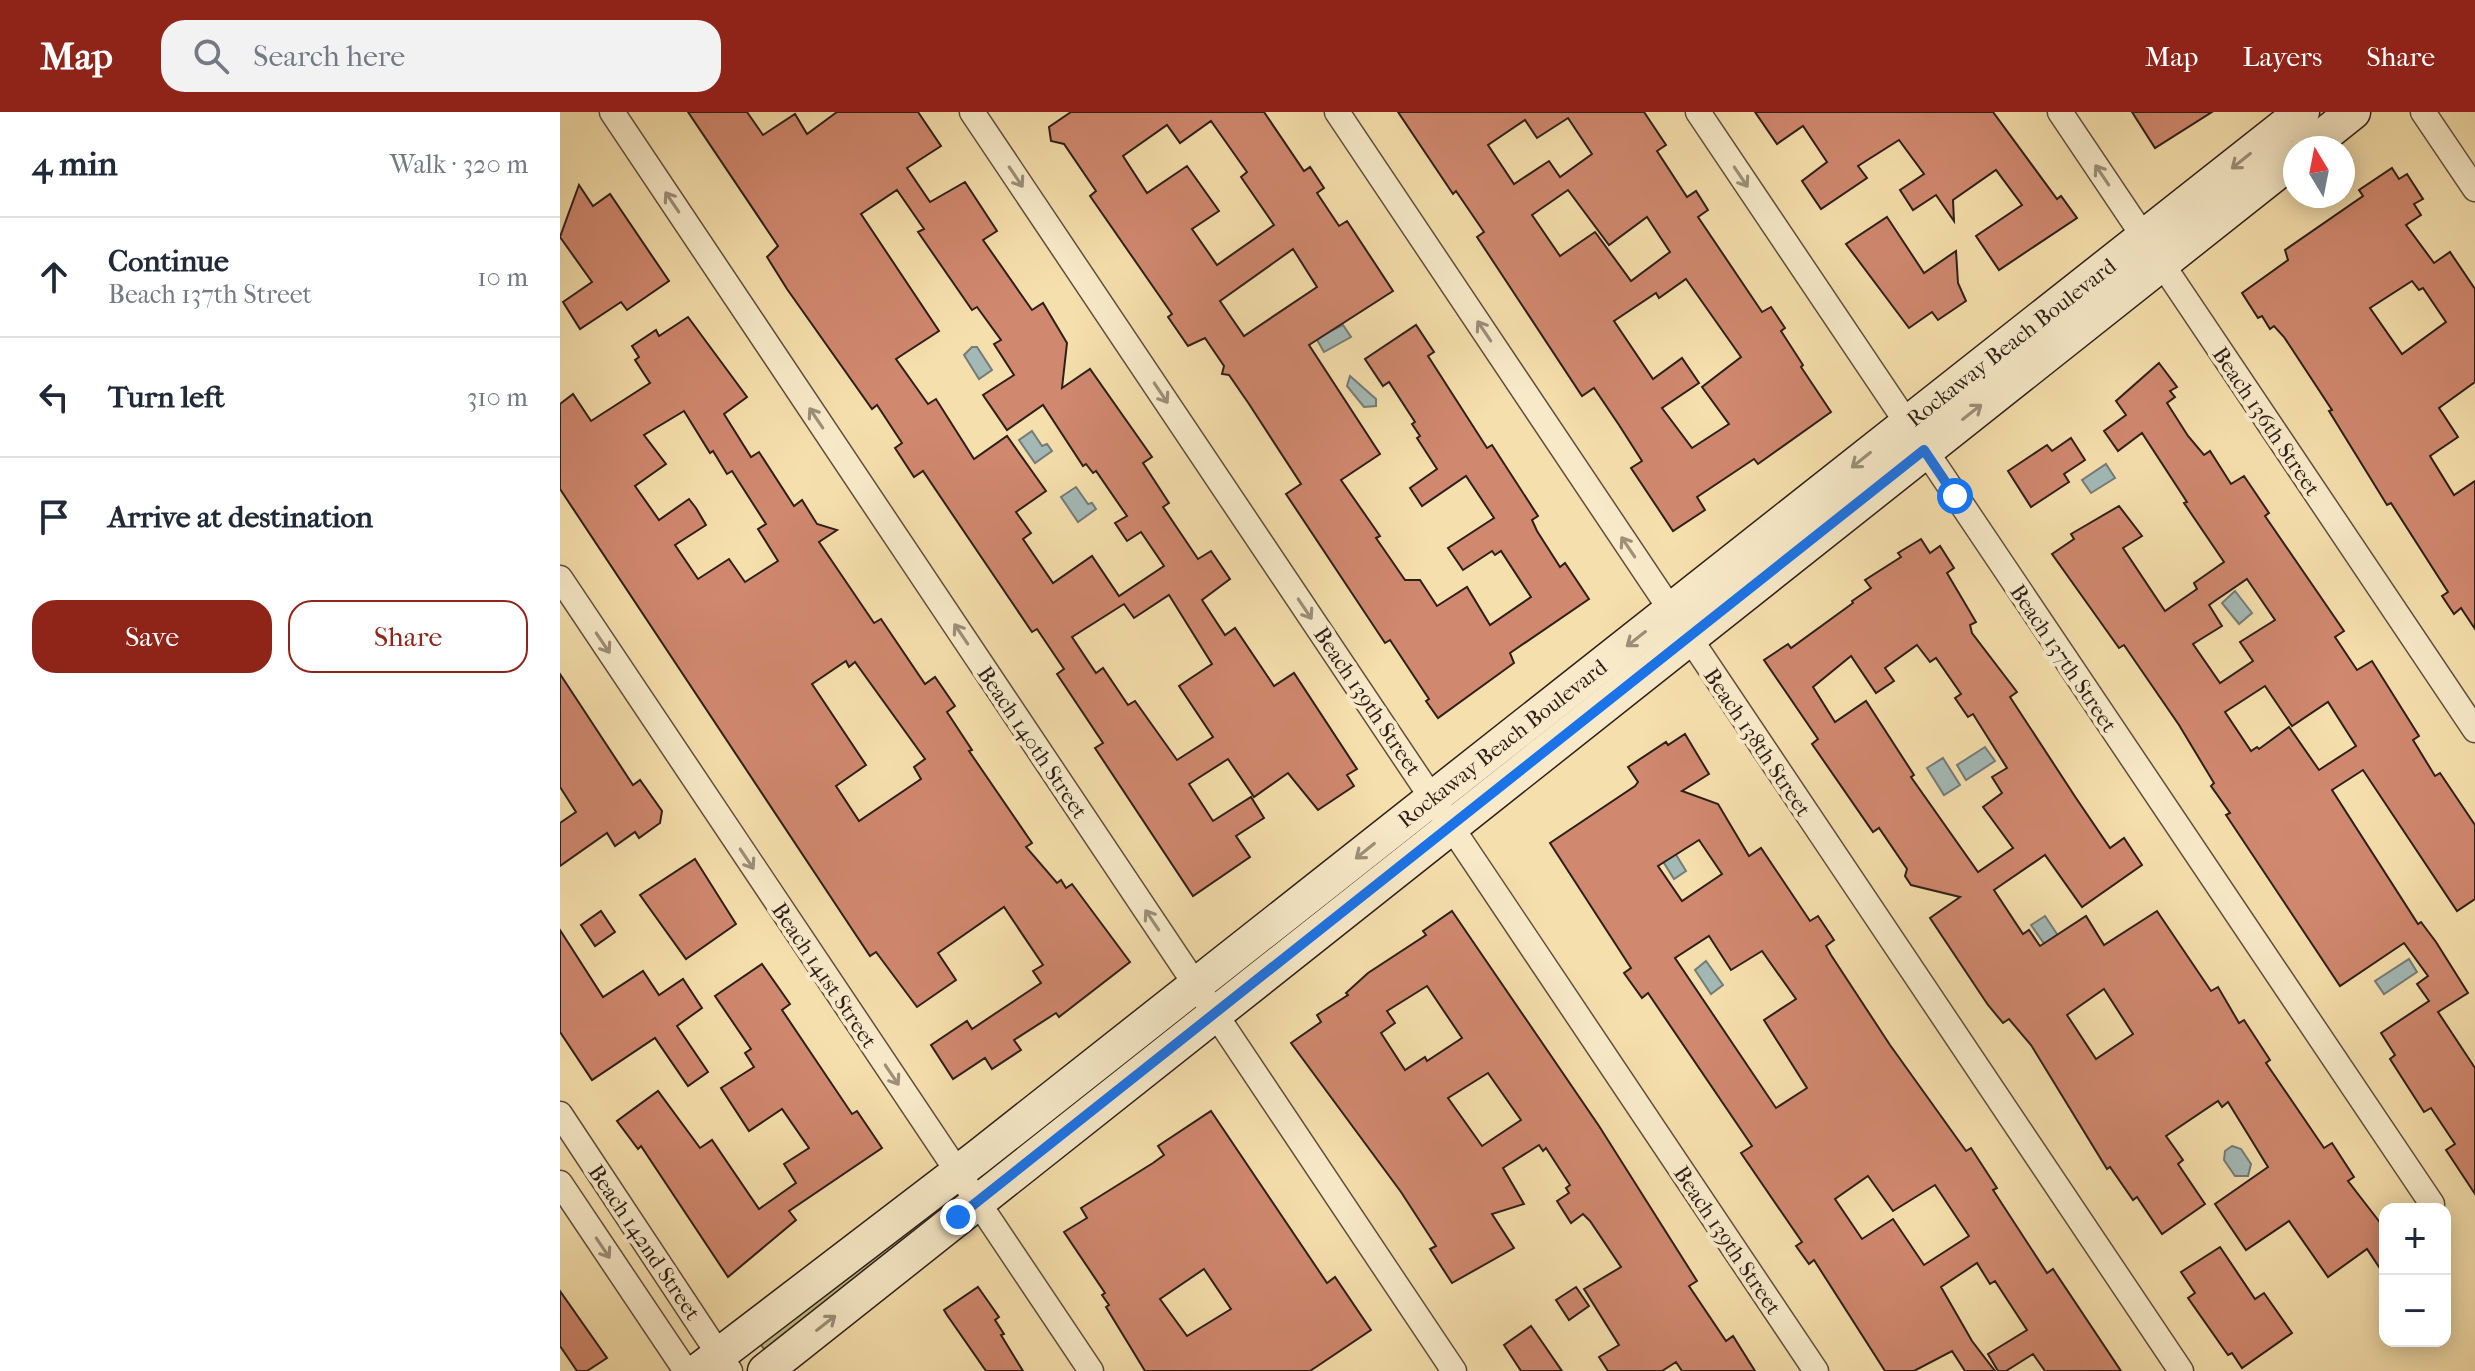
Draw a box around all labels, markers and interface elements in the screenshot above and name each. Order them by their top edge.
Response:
search box [161,20,721,92]
text: Map [40,34,113,79]
icon: search [189,34,233,78]
text: Search here [253,39,405,74]
text: Map [2145,40,2198,73]
text: Layers [2242,40,2322,73]
text: Share [2366,40,2435,73]
north arrow [2283,136,2355,208]
text: 4 min [32,144,117,184]
text: Walk · 320 m [390,149,528,180]
one-way arrow [2231,152,2252,169]
one-way arrow [2094,164,2110,186]
one-way arrow [1008,165,1024,187]
one-way arrow [1733,165,1749,188]
one-way arrow [664,191,680,214]
text: Continue [108,244,229,279]
street label: Rockaway Beach Boulevard [1902,252,2122,433]
icon: ahead [32,255,76,299]
text: 10 m [477,262,528,293]
text: Beach 137th Street [108,279,312,310]
one-way arrow [1475,320,1492,342]
street label: Beach 136th Street [2207,342,2326,501]
icon: left [32,375,76,419]
text: Turn left [108,380,225,415]
one-way arrow [1152,381,1169,403]
text: 310 m [467,382,528,413]
one-way arrow [1961,404,1982,421]
one-way arrow [808,408,825,430]
one-way arrow [1851,452,1872,469]
route start [1937,478,1973,514]
icon: arrive [32,495,76,539]
text: Arrive at destination [108,500,373,535]
one-way arrow [1620,536,1636,558]
street label: Beach 137th Street [2004,580,2122,737]
one-way arrow [1297,597,1314,619]
button: Save [32,600,272,673]
button: Share [288,600,528,673]
street label: Beach 139th Street [1308,622,1427,781]
one-way arrow [953,624,969,646]
one-way arrow [595,631,611,653]
one-way arrow [1626,631,1647,648]
street label: Rockaway Beach Boulevard [1393,653,1613,834]
street label: Beach 140th Street [972,661,1093,824]
street label: Beach 138th Street [1698,664,1816,822]
one-way arrow [1355,842,1376,860]
one-way arrow [740,847,756,870]
street label: Beach 141st Street [766,898,882,1053]
one-way arrow [1144,910,1160,932]
one-way arrow [883,1064,900,1086]
street label: Beach 142nd Street [583,1160,706,1325]
street label: Beach 139th Street [1668,1161,1787,1320]
route end [940,1199,976,1235]
map controls [2379,1203,2451,1347]
button: + [2379,1203,2451,1275]
one-way arrow [595,1236,612,1258]
button: − [2379,1275,2451,1347]
one-way arrow [815,1314,836,1331]

